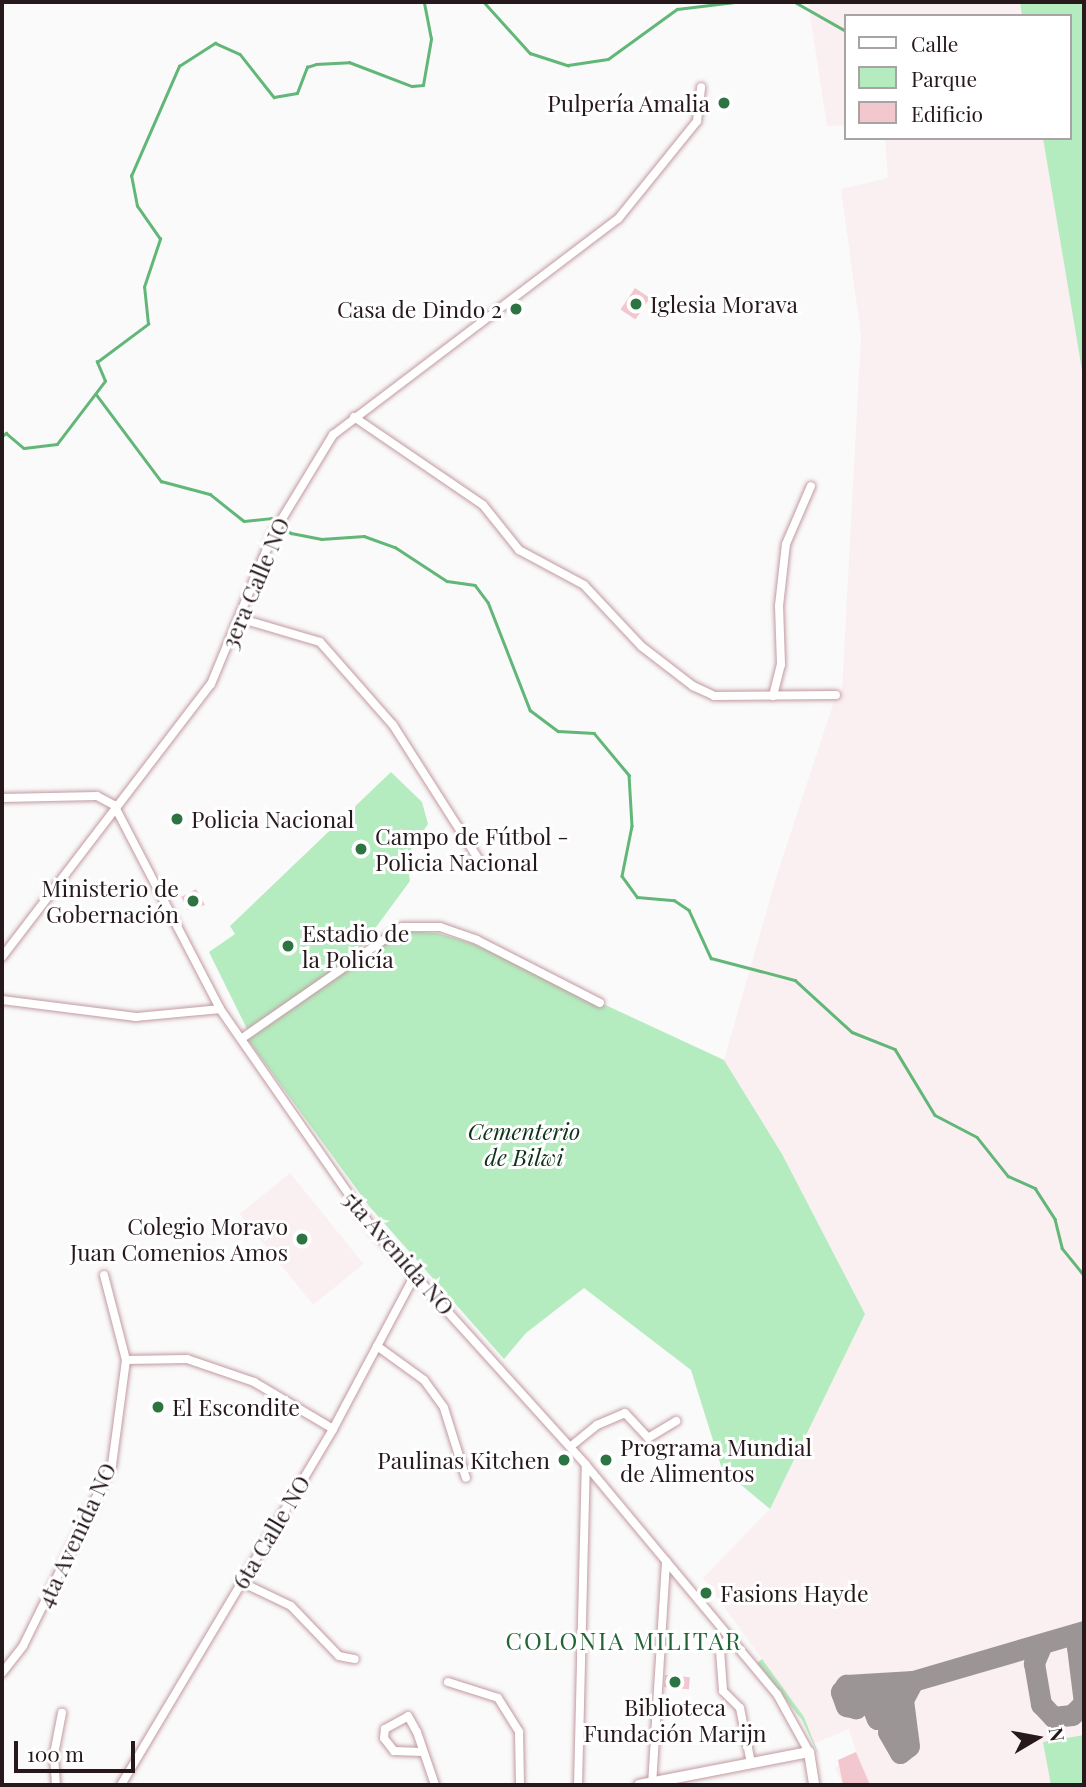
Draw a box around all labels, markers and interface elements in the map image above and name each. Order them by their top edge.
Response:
legend [844,14,1072,140]
text: Calle [911,29,958,57]
text: Parque [911,64,977,92]
place label: Pulpería Amalia [546,89,710,117]
marker: Pulpería Amalia [716,95,732,111]
text: Edificio [911,99,983,127]
place label: Iglesia Morava [650,290,798,318]
place label: Casa de Dindo 2 [337,295,502,323]
marker: Iglesia Morava [628,296,644,312]
marker: Casa de Dindo 2 [508,301,524,317]
street label: 3era Calle NO [215,513,295,653]
place label: Policia Nacional [191,805,354,833]
marker: Policia Nacional [169,811,185,827]
place label: Campo de Fútbol - Policia Nacional [375,822,569,876]
marker: Campo de Fútbol - Policia Nacional [353,841,369,857]
place label: Ministerio de Gobernación [41,874,179,928]
marker: Ministerio de Gobernación [185,893,201,909]
place label: Estadio de la Policía [302,919,409,973]
marker: Estadio de la Policía [280,938,296,954]
park label: Cementerio de Bilwi [468,1117,580,1171]
street label: 5ta Avenida NO [337,1185,461,1321]
place label: Colegio Moravo Juan Comenios Amos [69,1212,288,1266]
marker: Colegio Moravo Juan Comenios Amos [294,1231,310,1247]
place label: El Escondite [172,1393,300,1421]
marker: El Escondite [150,1399,166,1415]
place label: Programa Mundial de Alimentos [620,1433,812,1487]
place label: Paulinas Kitchen [377,1446,550,1474]
marker: Paulinas Kitchen [556,1452,572,1468]
marker: Programa Mundial de Alimentos [598,1452,614,1468]
street label: 4ta Avenida NO [30,1458,122,1612]
street label: 6ta Calle NO [226,1470,316,1594]
place label: Fasions Hayde [720,1579,869,1607]
marker: Fasions Hayde [698,1585,714,1601]
district label: COLONIA MILITAR [507,1627,741,1655]
marker: Biblioteca Fundación Marijn [667,1674,683,1690]
place label: Biblioteca Fundación Marijn [583,1693,767,1747]
north arrow [1002,1703,1072,1773]
text: N [1044,1725,1072,1743]
scale bar [18,1728,138,1772]
text: 100 m [27,1739,84,1767]

